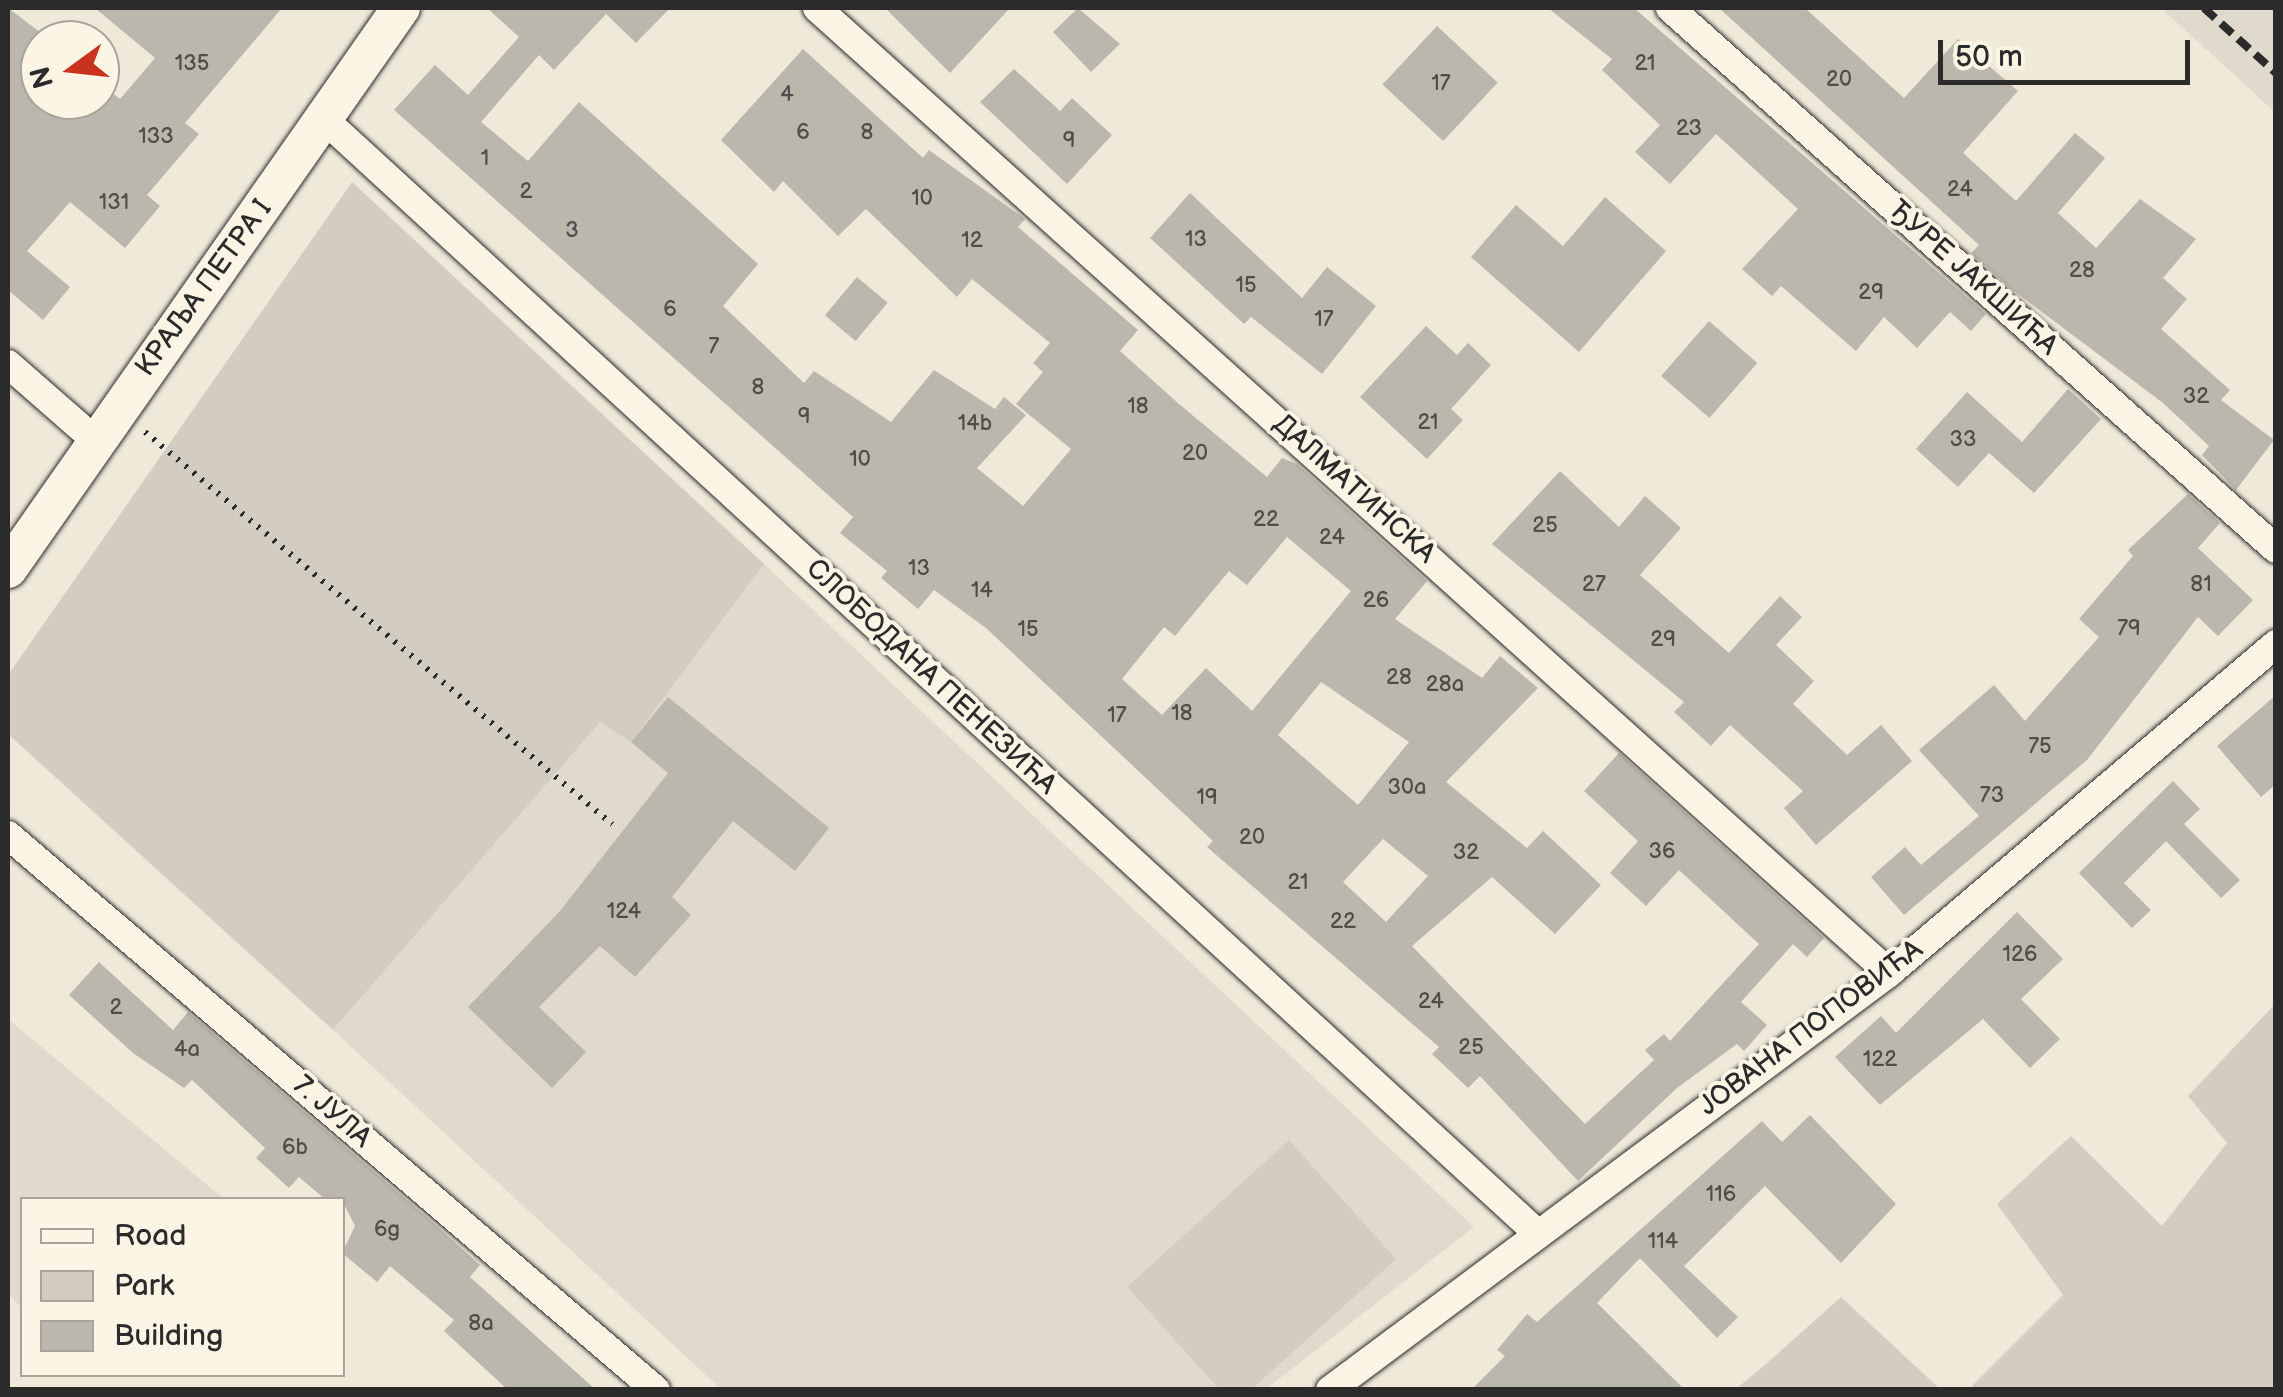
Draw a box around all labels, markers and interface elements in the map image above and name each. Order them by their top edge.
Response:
north arrow [20,20,120,120]
scale bar [1943,20,2196,82]
text: 50 m [1955,39,2023,75]
house number: 135 [175,51,209,77]
house number: 21 [1634,51,1656,77]
text: N [24,63,61,92]
house number: 20 [1826,67,1852,93]
house number: 17 [1431,71,1451,97]
house number: 4 [780,82,794,108]
house number: 23 [1676,116,1702,142]
house number: 6 [796,120,810,146]
house number: 8 [861,120,873,146]
house number: 133 [138,124,174,150]
house number: 9 [1063,128,1075,154]
house number: 1 [481,146,489,172]
house number: 24 [1947,177,1973,203]
house number: 2 [520,179,532,205]
house number: 10 [911,186,933,212]
house number: 131 [99,190,129,216]
street label: КРАЉА ПЕТРА I [129,193,279,383]
street label: ЂУРЕ ЈАКШИЋА [1882,193,2064,363]
house number: 3 [565,218,579,244]
house number: 13 [1185,227,1207,253]
house number: 12 [961,228,983,254]
house number: 28 [2069,258,2095,284]
house number: 15 [1235,273,1257,299]
house number: 29 [1858,280,1884,306]
house number: 6 [663,297,677,323]
house number: 17 [1314,307,1334,333]
house number: 7 [709,334,719,360]
house number: 8 [752,375,764,401]
house number: 32 [2183,384,2209,410]
house number: 18 [1127,394,1149,420]
house number: 9 [798,404,810,430]
street label: ДАЛМАТИНСКА [1266,407,1442,571]
house number: 21 [1417,410,1439,436]
house number: 14b [958,411,992,437]
house number: 33 [1949,427,1977,453]
house number: 20 [1182,441,1208,467]
house number: 10 [849,447,871,473]
house number: 22 [1253,507,1279,533]
house number: 25 [1532,513,1558,539]
house number: 24 [1319,525,1345,551]
street label: СЛОБОДАНА ПЕНЕЗИЋА [799,552,1063,802]
house number: 13 [908,556,930,582]
house number: 27 [1582,572,1606,598]
house number: 81 [2190,572,2212,598]
house number: 14 [971,578,993,604]
house number: 26 [1363,588,1389,614]
house number: 79 [2117,616,2141,642]
house number: 15 [1017,617,1039,643]
house number: 29 [1650,627,1676,653]
house number: 28 [1386,665,1412,691]
house number: 28a [1426,672,1464,698]
house number: 18 [1171,701,1193,727]
house number: 17 [1107,703,1127,729]
house number: 75 [2028,734,2052,760]
house number: 30a [1388,775,1426,801]
house number: 73 [1980,783,2004,809]
house number: 19 [1196,785,1218,811]
house number: 20 [1239,825,1265,851]
house number: 36 [1649,839,1675,865]
house number: 32 [1453,840,1479,866]
house number: 21 [1287,870,1309,896]
house number: 124 [607,899,641,925]
house number: 22 [1330,909,1356,935]
street label: ЈОВАНА ПОПОВИЋА [1693,933,1929,1123]
house number: 126 [2003,942,2037,968]
house number: 24 [1418,989,1444,1015]
house number: 2 [110,995,122,1021]
house number: 25 [1458,1035,1484,1061]
house number: 4a [174,1037,200,1063]
house number: 122 [1863,1047,1897,1073]
street label: 7. ЈУЛА [286,1069,378,1155]
house number: 6b [282,1135,308,1161]
house number: 116 [1706,1182,1736,1208]
legend [20,1197,345,1377]
house number: 6g [374,1217,400,1243]
text: Road [114,1218,187,1254]
house number: 114 [1648,1229,1678,1255]
text: Park [114,1268,174,1304]
house number: 8a [468,1311,494,1337]
text: Building [114,1318,223,1354]

